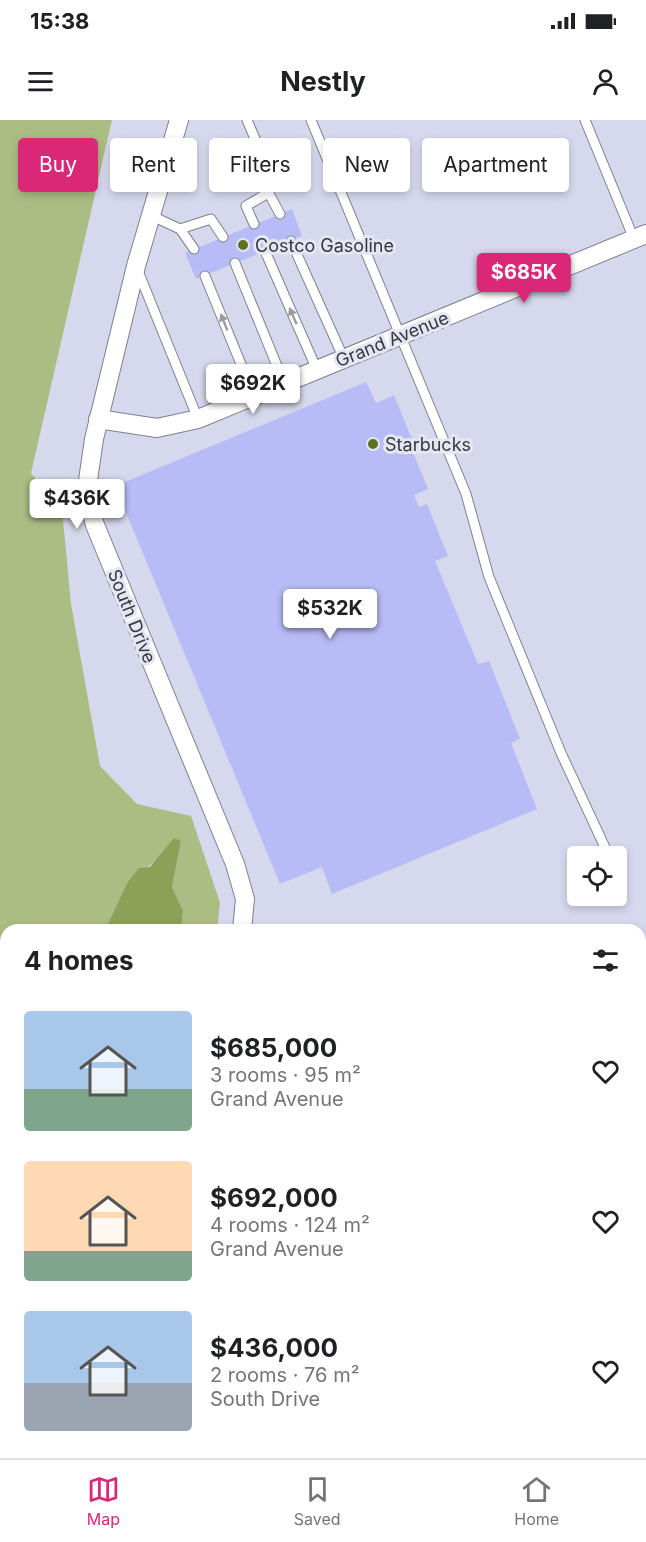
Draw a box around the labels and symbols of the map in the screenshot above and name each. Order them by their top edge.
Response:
place label: Costco Gasoline [255,235,394,256]
marker: Costco Gasoline [236,238,250,252]
pin: $685K [482,253,566,304]
street label: Grand Avenue [332,307,452,371]
one-way arrow [289,308,298,325]
one-way arrow [219,313,228,331]
pin: $692K [211,364,295,415]
place label: Starbucks [385,434,471,455]
marker: Starbucks [366,437,380,451]
pin: $436K [35,479,119,530]
street label: South Drive [104,566,160,666]
pin: $532K [288,589,372,640]

